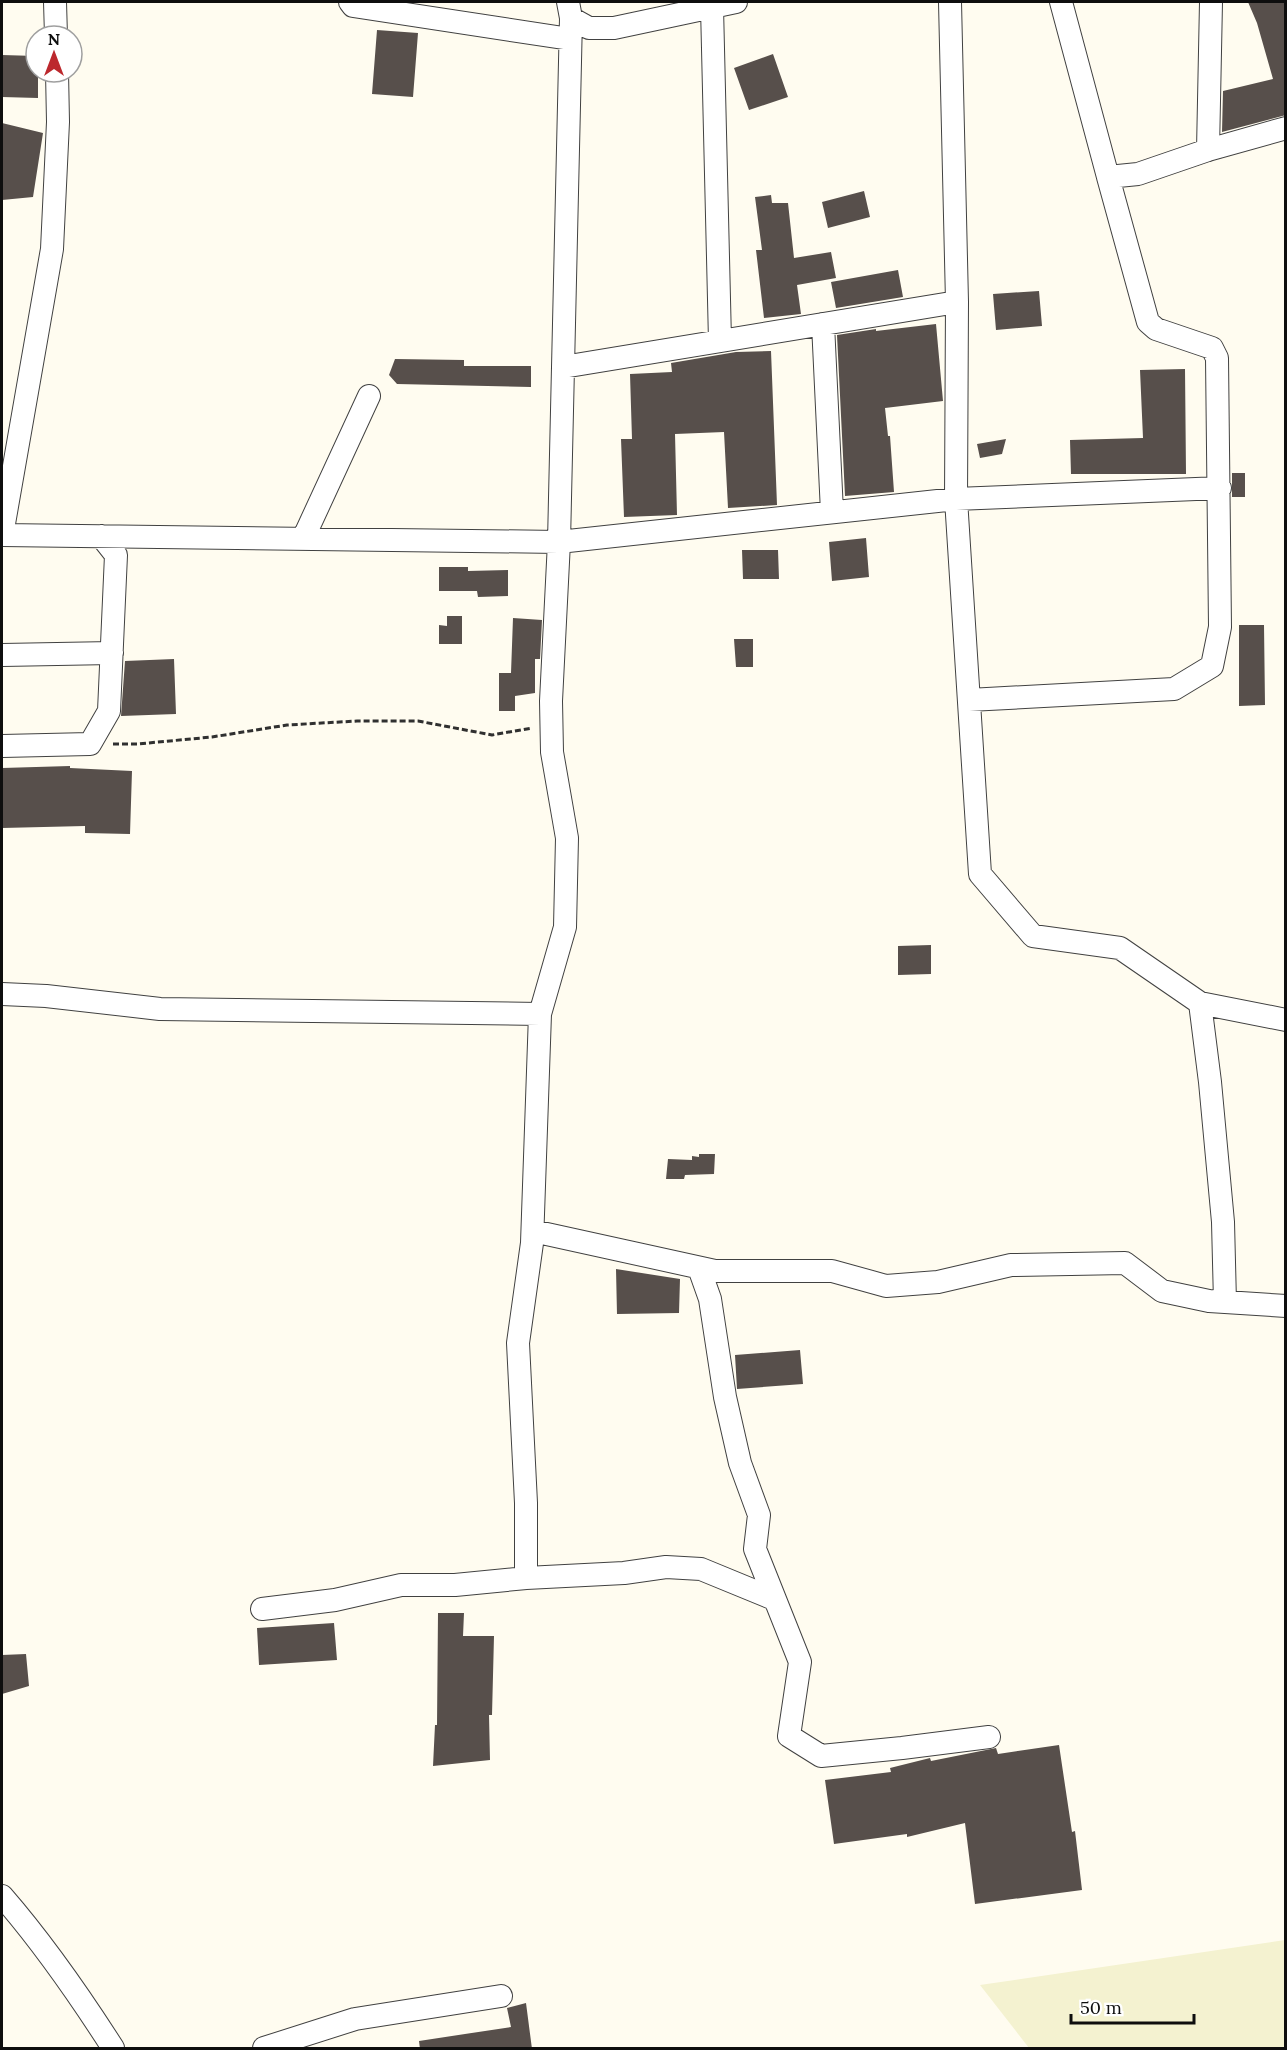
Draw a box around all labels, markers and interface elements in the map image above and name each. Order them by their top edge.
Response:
north arrow [24,24,84,84]
text: N [48,29,60,49]
scale bar [1071,1987,1194,2025]
text: 50 m [1080,1996,1122,2019]

